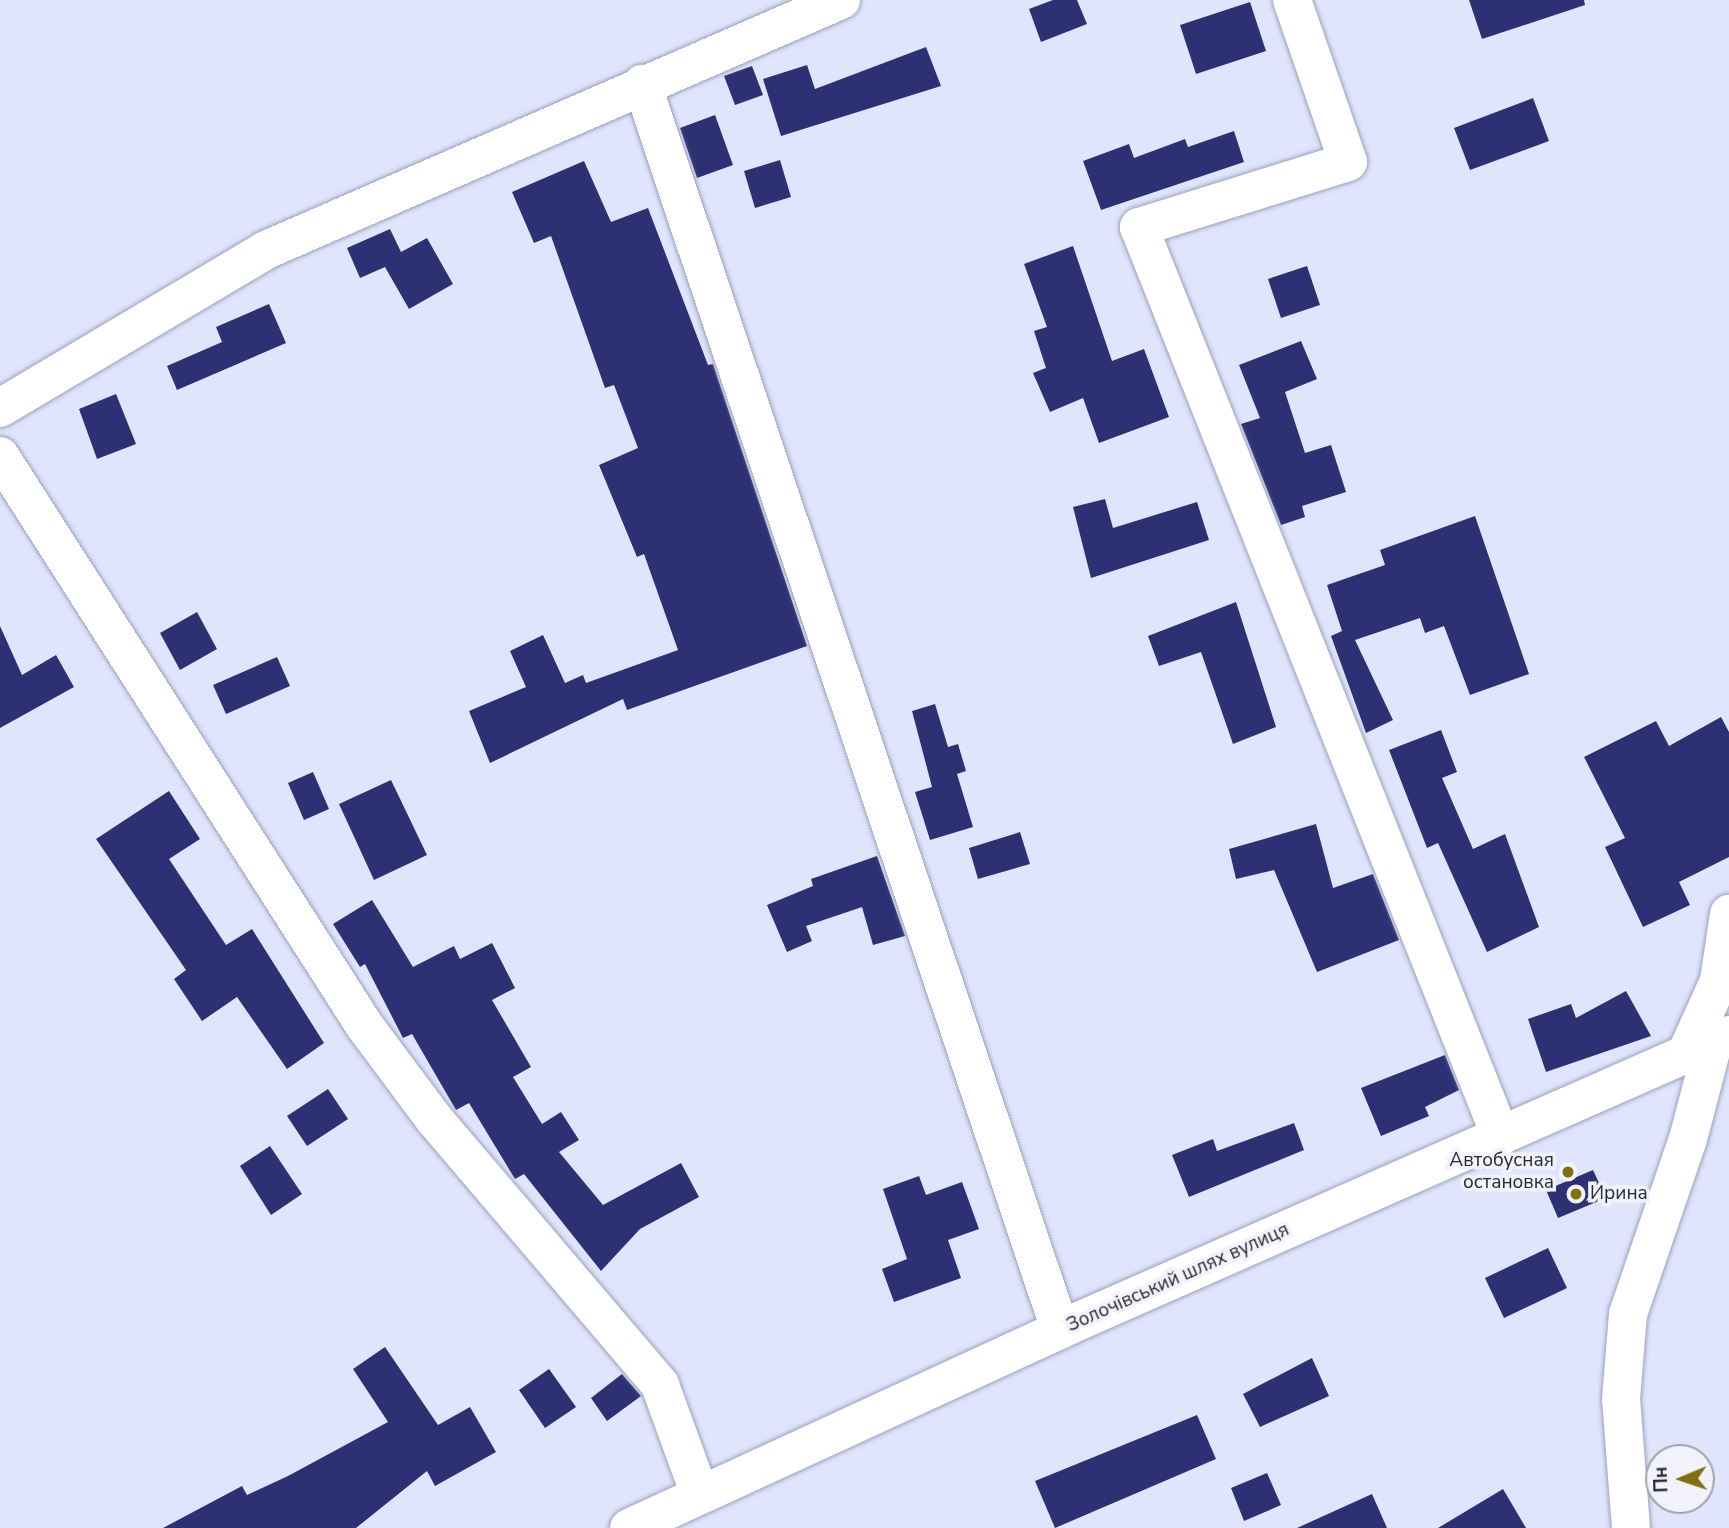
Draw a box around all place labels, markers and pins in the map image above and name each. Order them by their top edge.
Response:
place label: Автобусная остановка [1449,1150,1554,1194]
marker: Автобусная остановка [1560,1164,1576,1180]
place label: Ирина [1590,1183,1648,1205]
marker: Ирина [1568,1186,1584,1202]

